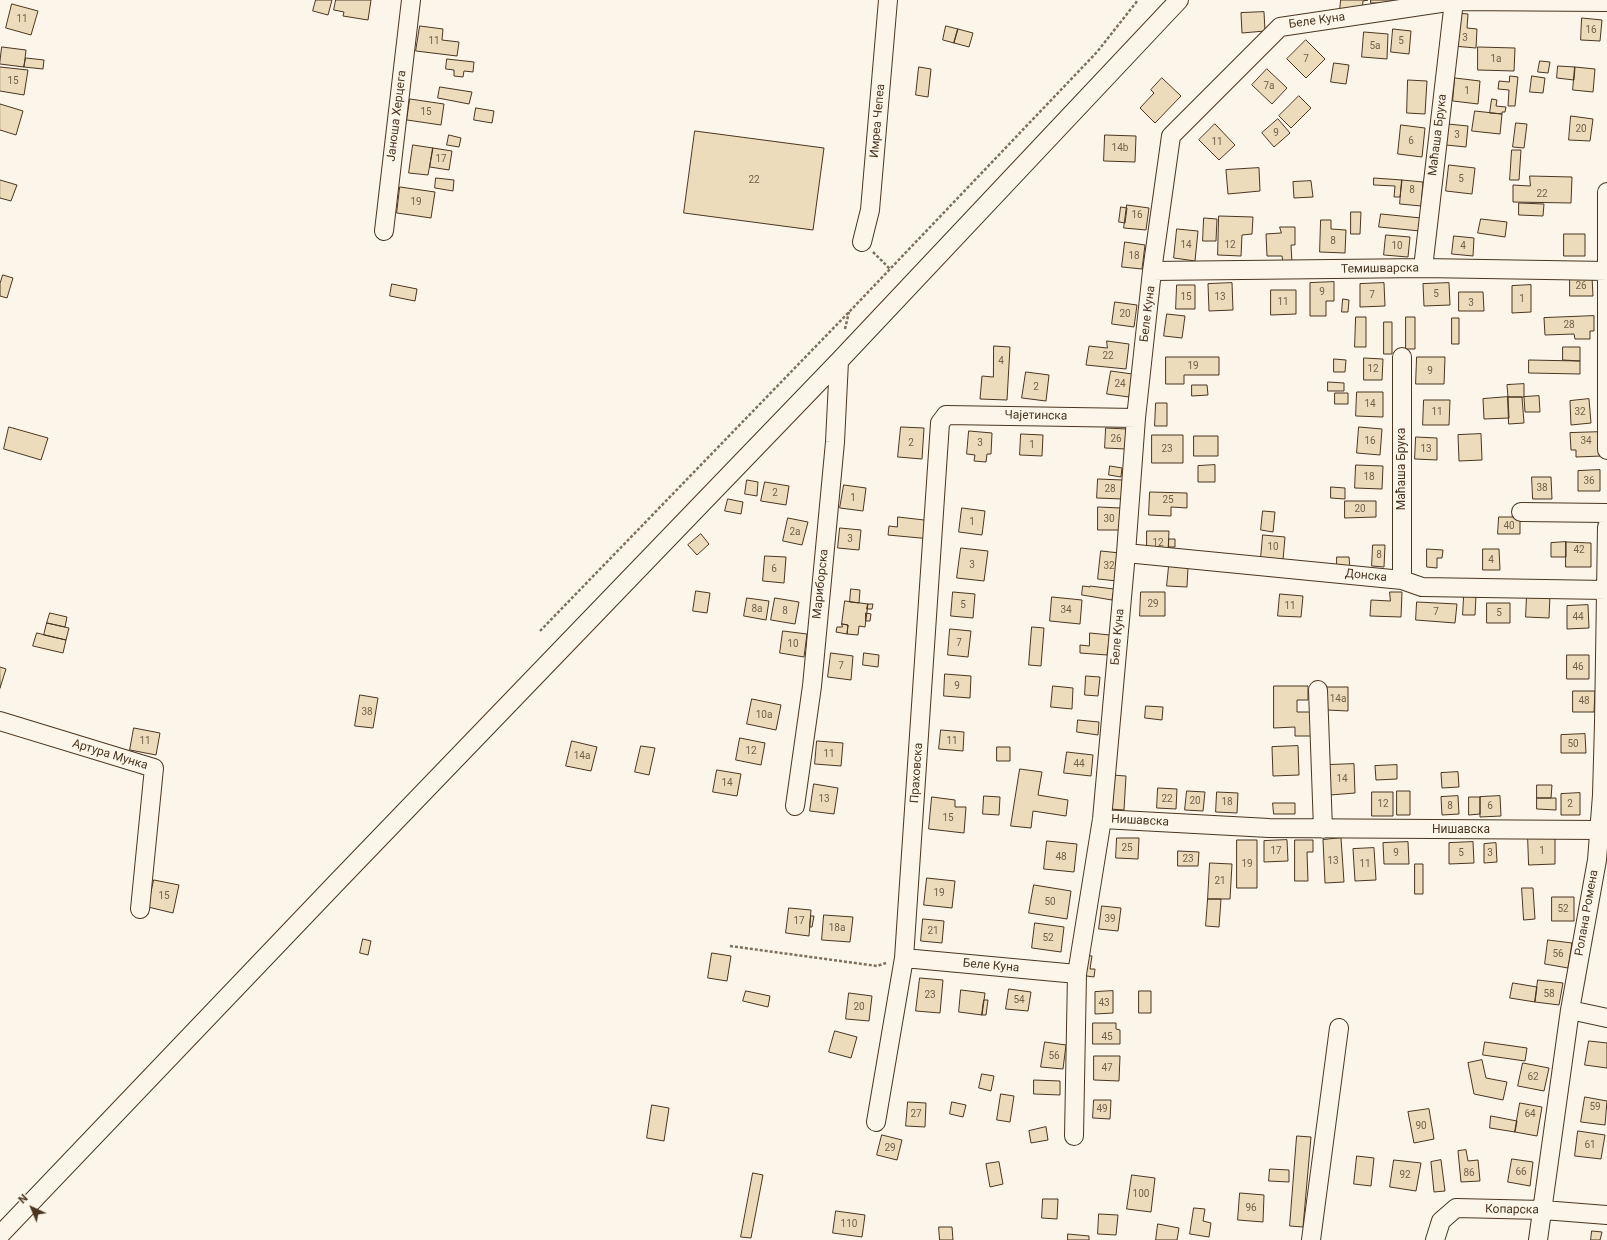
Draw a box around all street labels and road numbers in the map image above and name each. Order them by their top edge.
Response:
street label: Беле Куна [1288,10,1346,32]
street label: Јаноша Херцега [384,70,410,162]
street label: Имреа Чепеа [868,83,888,159]
street label: Маћаша Брука [1426,93,1450,177]
street label: Темишварска [1341,261,1419,277]
street label: Беле Куна [1137,285,1159,343]
street label: Чајетинска [1004,408,1068,424]
street label: Маћаша Брука [1395,428,1409,510]
street label: Мариборска [810,548,832,620]
street label: Донска [1344,567,1388,585]
street label: Беле Куна [1108,608,1128,666]
street label: Артура Мунка [71,737,149,773]
street label: Праховска [908,742,926,804]
street label: Нишавска [1111,812,1169,830]
street label: Нишавска [1432,823,1490,837]
street label: Ролана Ромена [1572,869,1602,957]
street label: Беле Куна [962,956,1020,976]
street label: Копарска [1485,1202,1539,1218]

